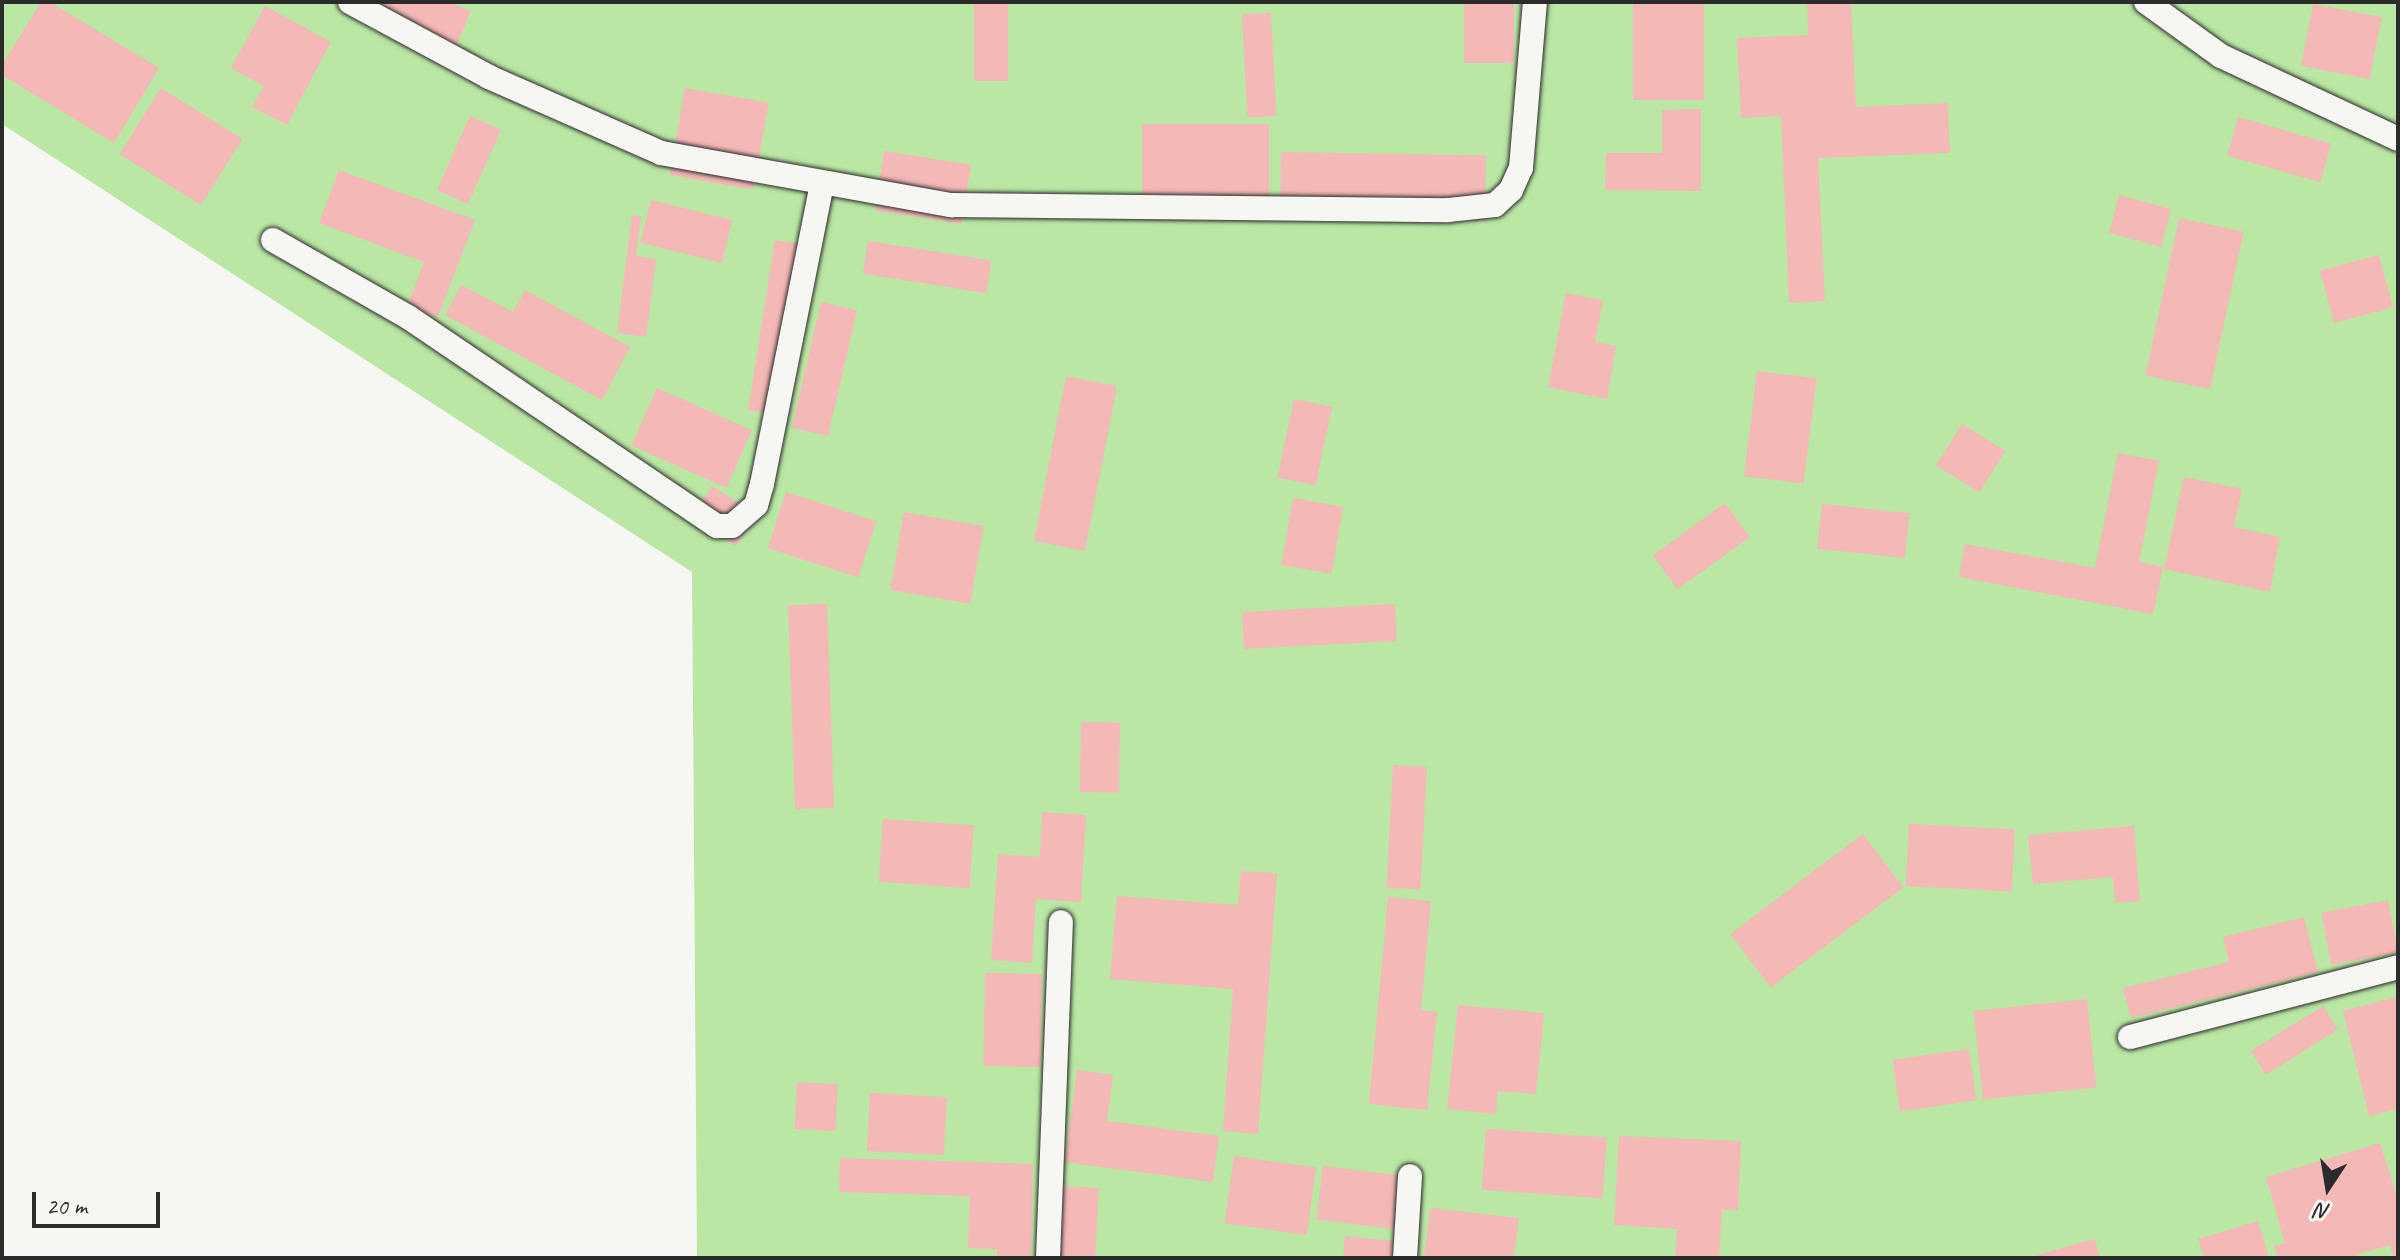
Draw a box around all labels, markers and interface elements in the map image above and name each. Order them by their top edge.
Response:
north arrow [2288,1148,2368,1228]
scale bar [36,1176,164,1226]
text: 20 m [46,1191,87,1221]
text: N [2313,1196,2333,1227]

